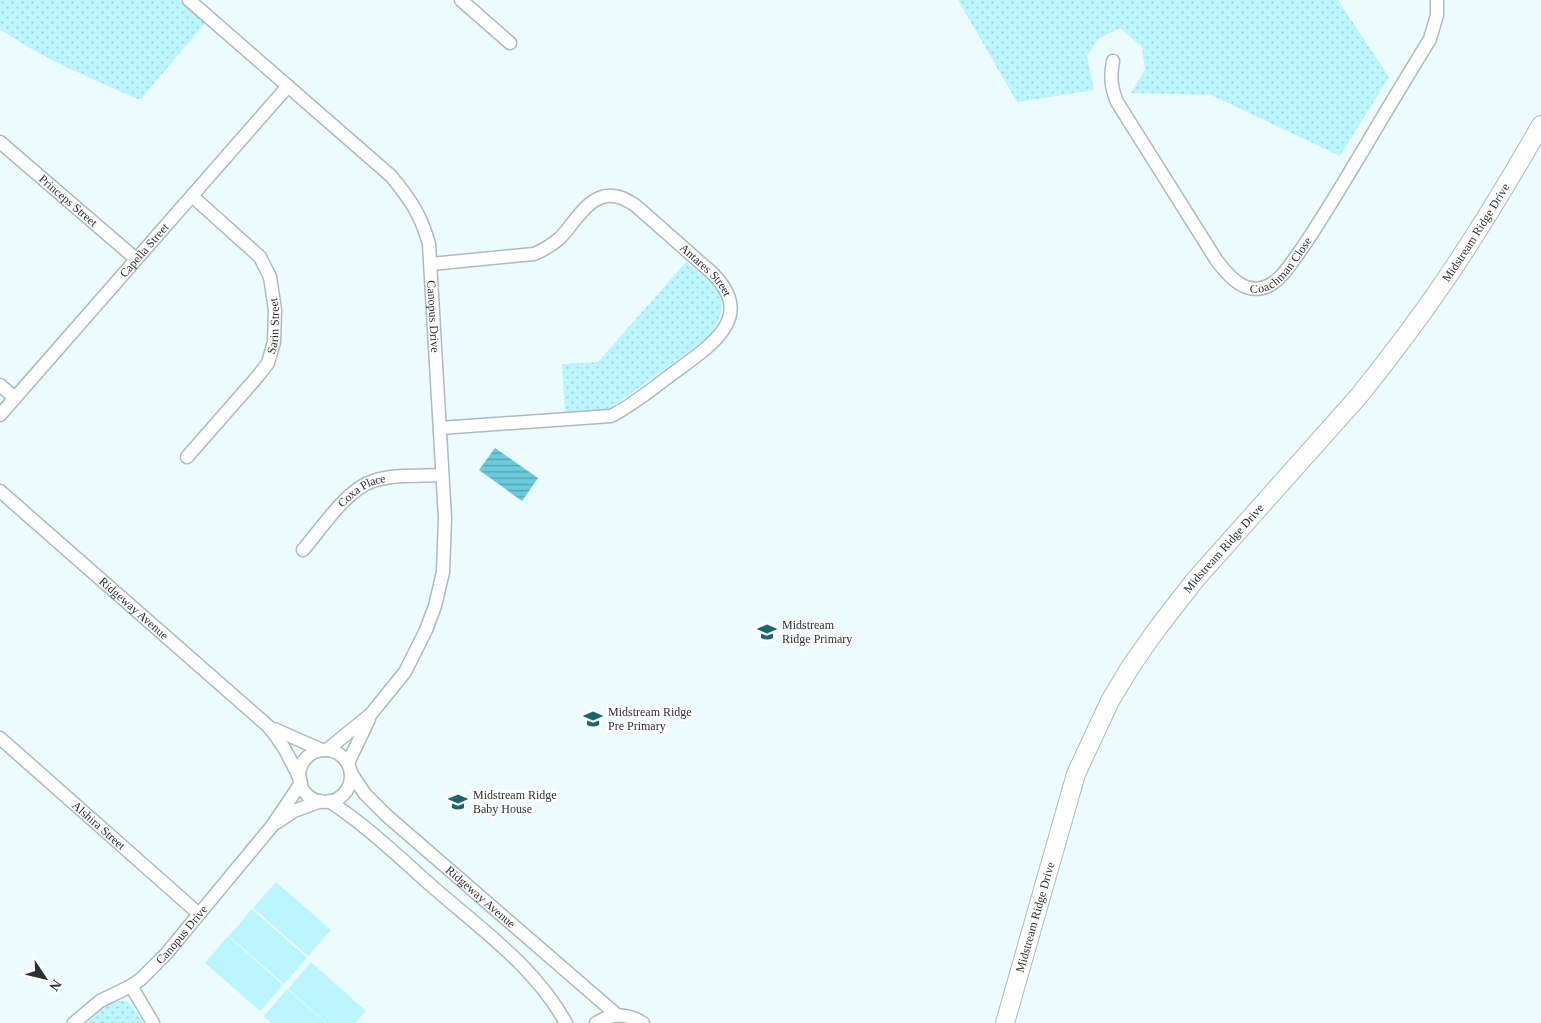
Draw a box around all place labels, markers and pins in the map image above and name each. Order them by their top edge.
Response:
place label: Midstream Ridge Primary [782,618,852,646]
school or university icon: Midstream Ridge Primary [756,621,778,643]
place label: Midstream Ridge Pre Primary [608,705,692,733]
school or university icon: Midstream Ridge Pre Primary [582,708,604,730]
place label: Midstream Ridge Baby House [473,788,557,816]
school or university icon: Midstream Ridge Baby House [447,791,469,813]

